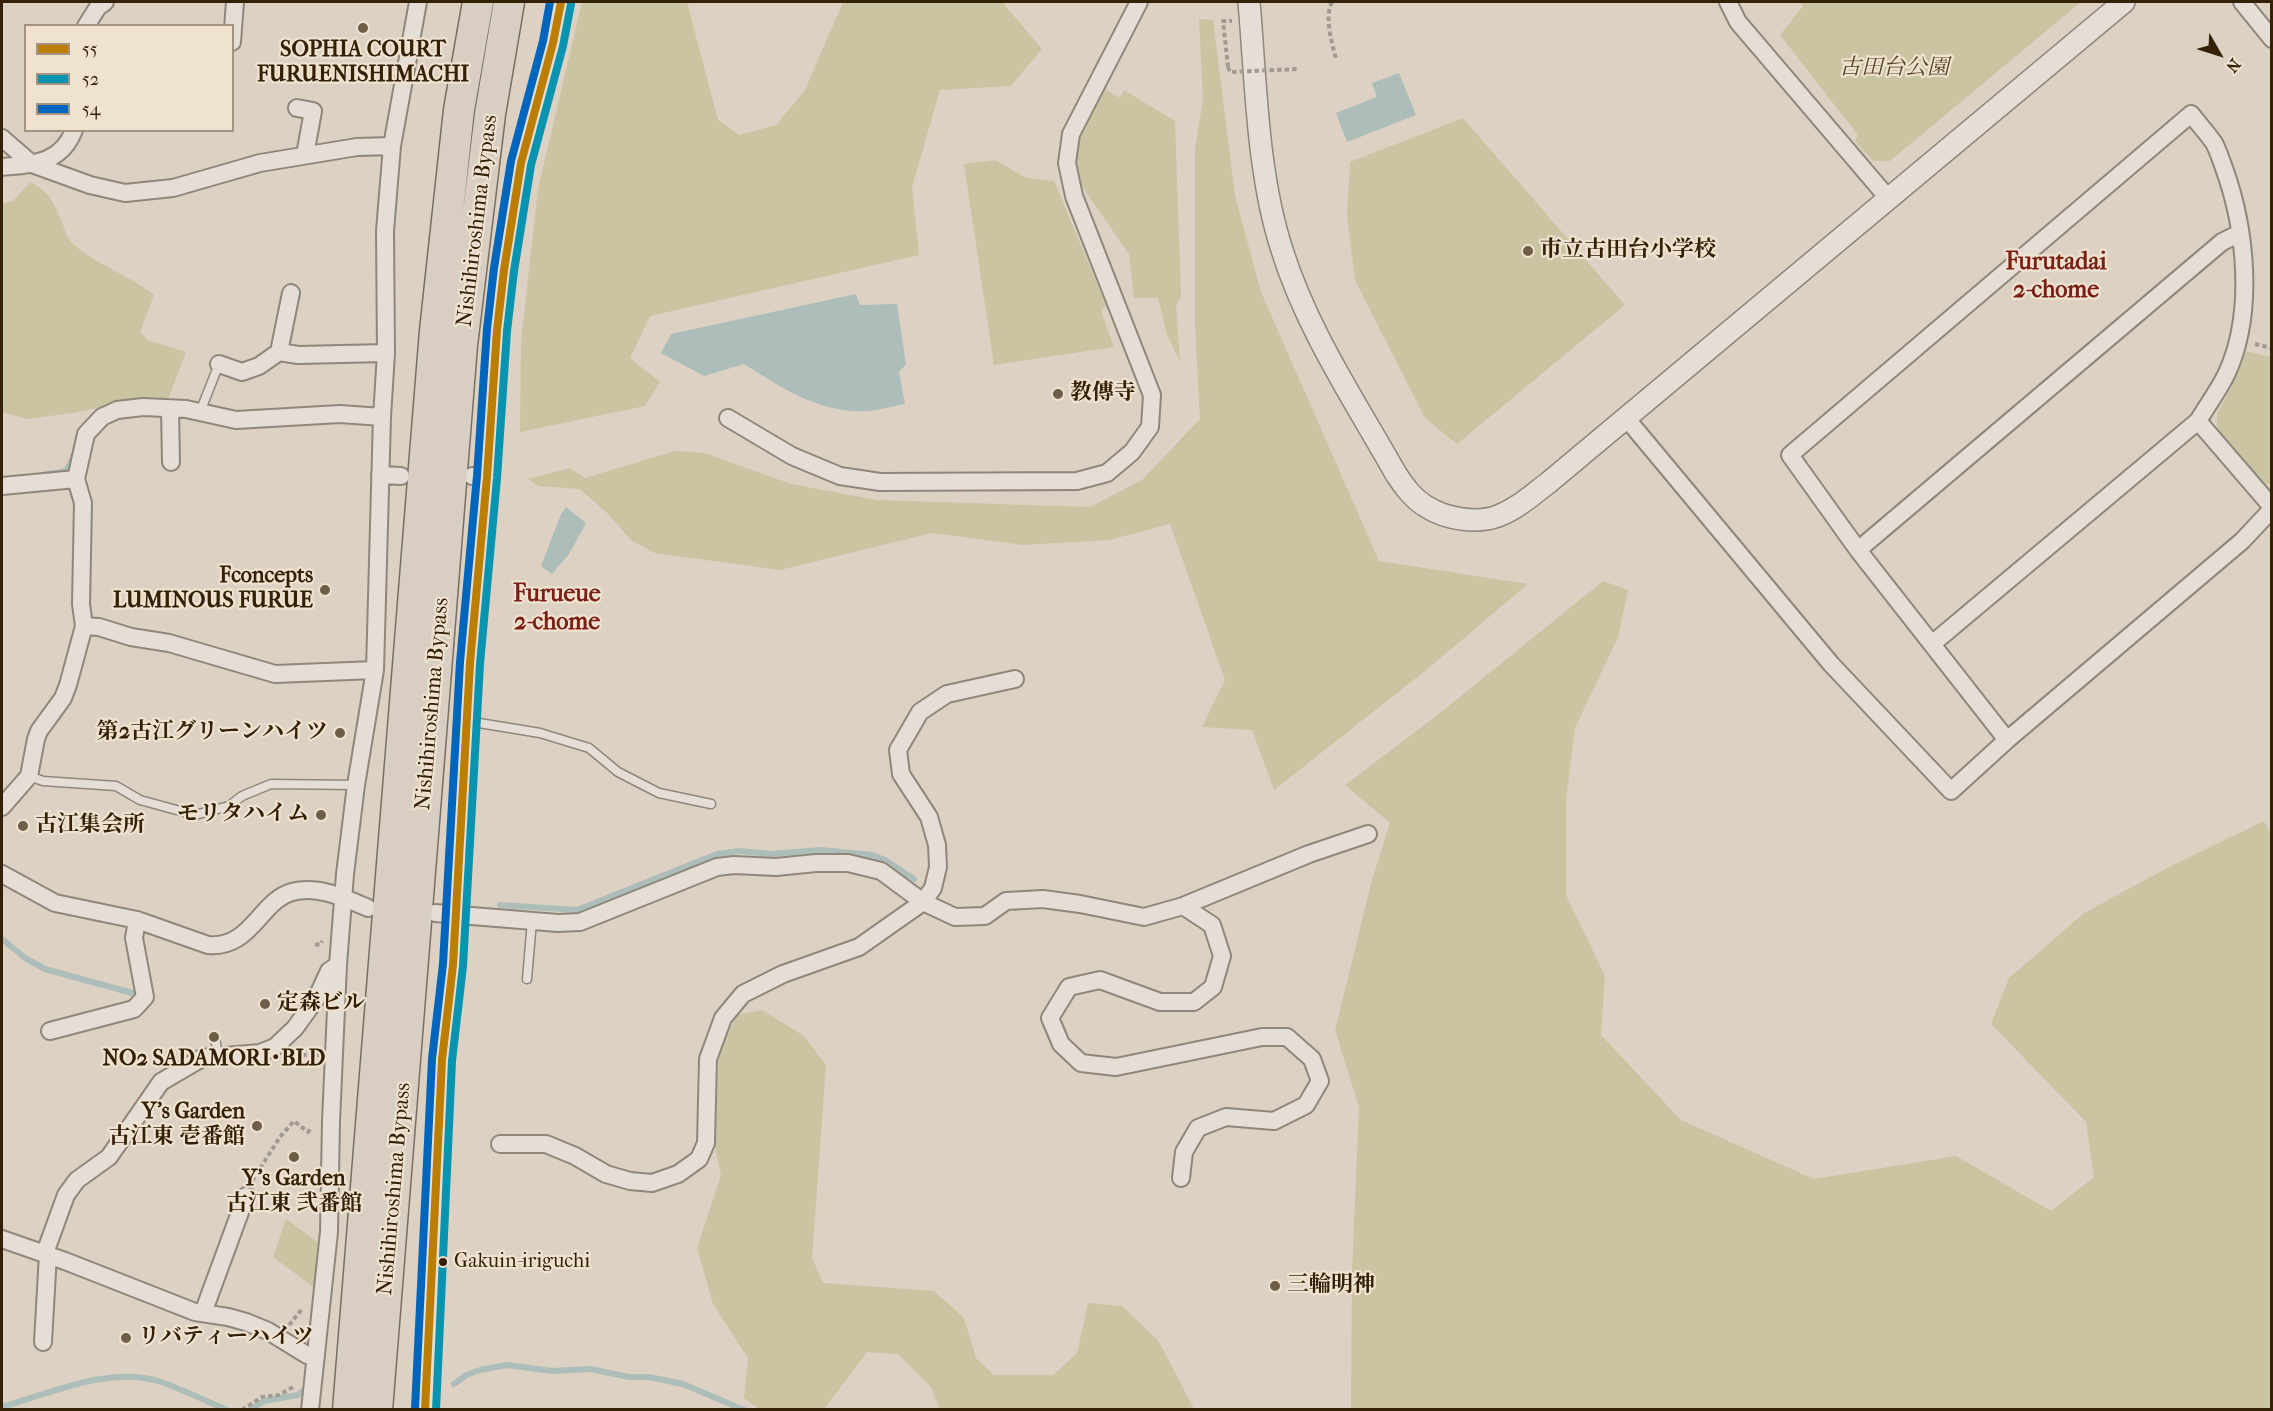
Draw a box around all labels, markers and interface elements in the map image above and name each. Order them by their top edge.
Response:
marker: SOPHIA COURT FURUENISHIMACHI [356,21,370,35]
legend [24,24,234,132]
north arrow [2189,24,2249,84]
place label: SOPHIA COURT FURUENISHIMACHI [257,38,469,90]
text: 55 [82,39,97,60]
text: N [2222,55,2245,76]
park label: 古田台公園 [1839,56,1949,82]
text: 52 [82,69,99,90]
text: 54 [82,99,100,120]
street label: Nishihiroshima Bypass [452,113,504,329]
place label: 市立古田台小学校 [1540,238,1716,264]
marker: 市立古田台小学校 [1521,244,1535,258]
district label: Furutadai 2-chome [2005,249,2107,305]
place label: 教傳寺 [1070,381,1136,407]
marker: 教傳寺 [1051,387,1065,401]
place label: Fconcepts LUMINOUS FURUE [113,564,313,616]
district label: Furueue 2-chome [513,581,601,637]
marker: Fconcepts LUMINOUS FURUE [318,583,332,597]
street label: Nishihiroshima Bypass [411,596,455,812]
place label: 第2古江グリーンハイツ [97,720,328,746]
marker: 第2古江グリーンハイツ [333,726,347,740]
place label: モリタハイム [177,802,309,828]
marker: モリタハイム [314,808,328,822]
place label: 古江集会所 [35,813,145,839]
marker: 古江集会所 [16,819,30,833]
place label: 定森ビル [277,991,365,1017]
marker: 定森ビル [258,997,272,1011]
marker: NO2 SADAMORI･BLD [207,1030,221,1044]
place label: NO2 SADAMORI･BLD [103,1047,325,1073]
street label: Nishihiroshima Bypass [373,1081,417,1297]
place label: Y's Garden 古江東 壱番館 [108,1100,245,1152]
marker: Y's Garden 古江東 壱番館 [250,1119,264,1133]
marker: Y's Garden 古江東 弐番館 [287,1150,301,1164]
place label: Y's Garden 古江東 弐番館 [226,1167,362,1218]
place label: Gakuin-iriguchi [454,1250,590,1274]
marker: Gakuin-iriguchi [437,1256,449,1268]
place label: 三輪明神 [1287,1273,1375,1299]
marker: 三輪明神 [1268,1279,1282,1293]
place label: リバティーハイツ [138,1325,314,1351]
marker: リバティーハイツ [119,1331,133,1345]

